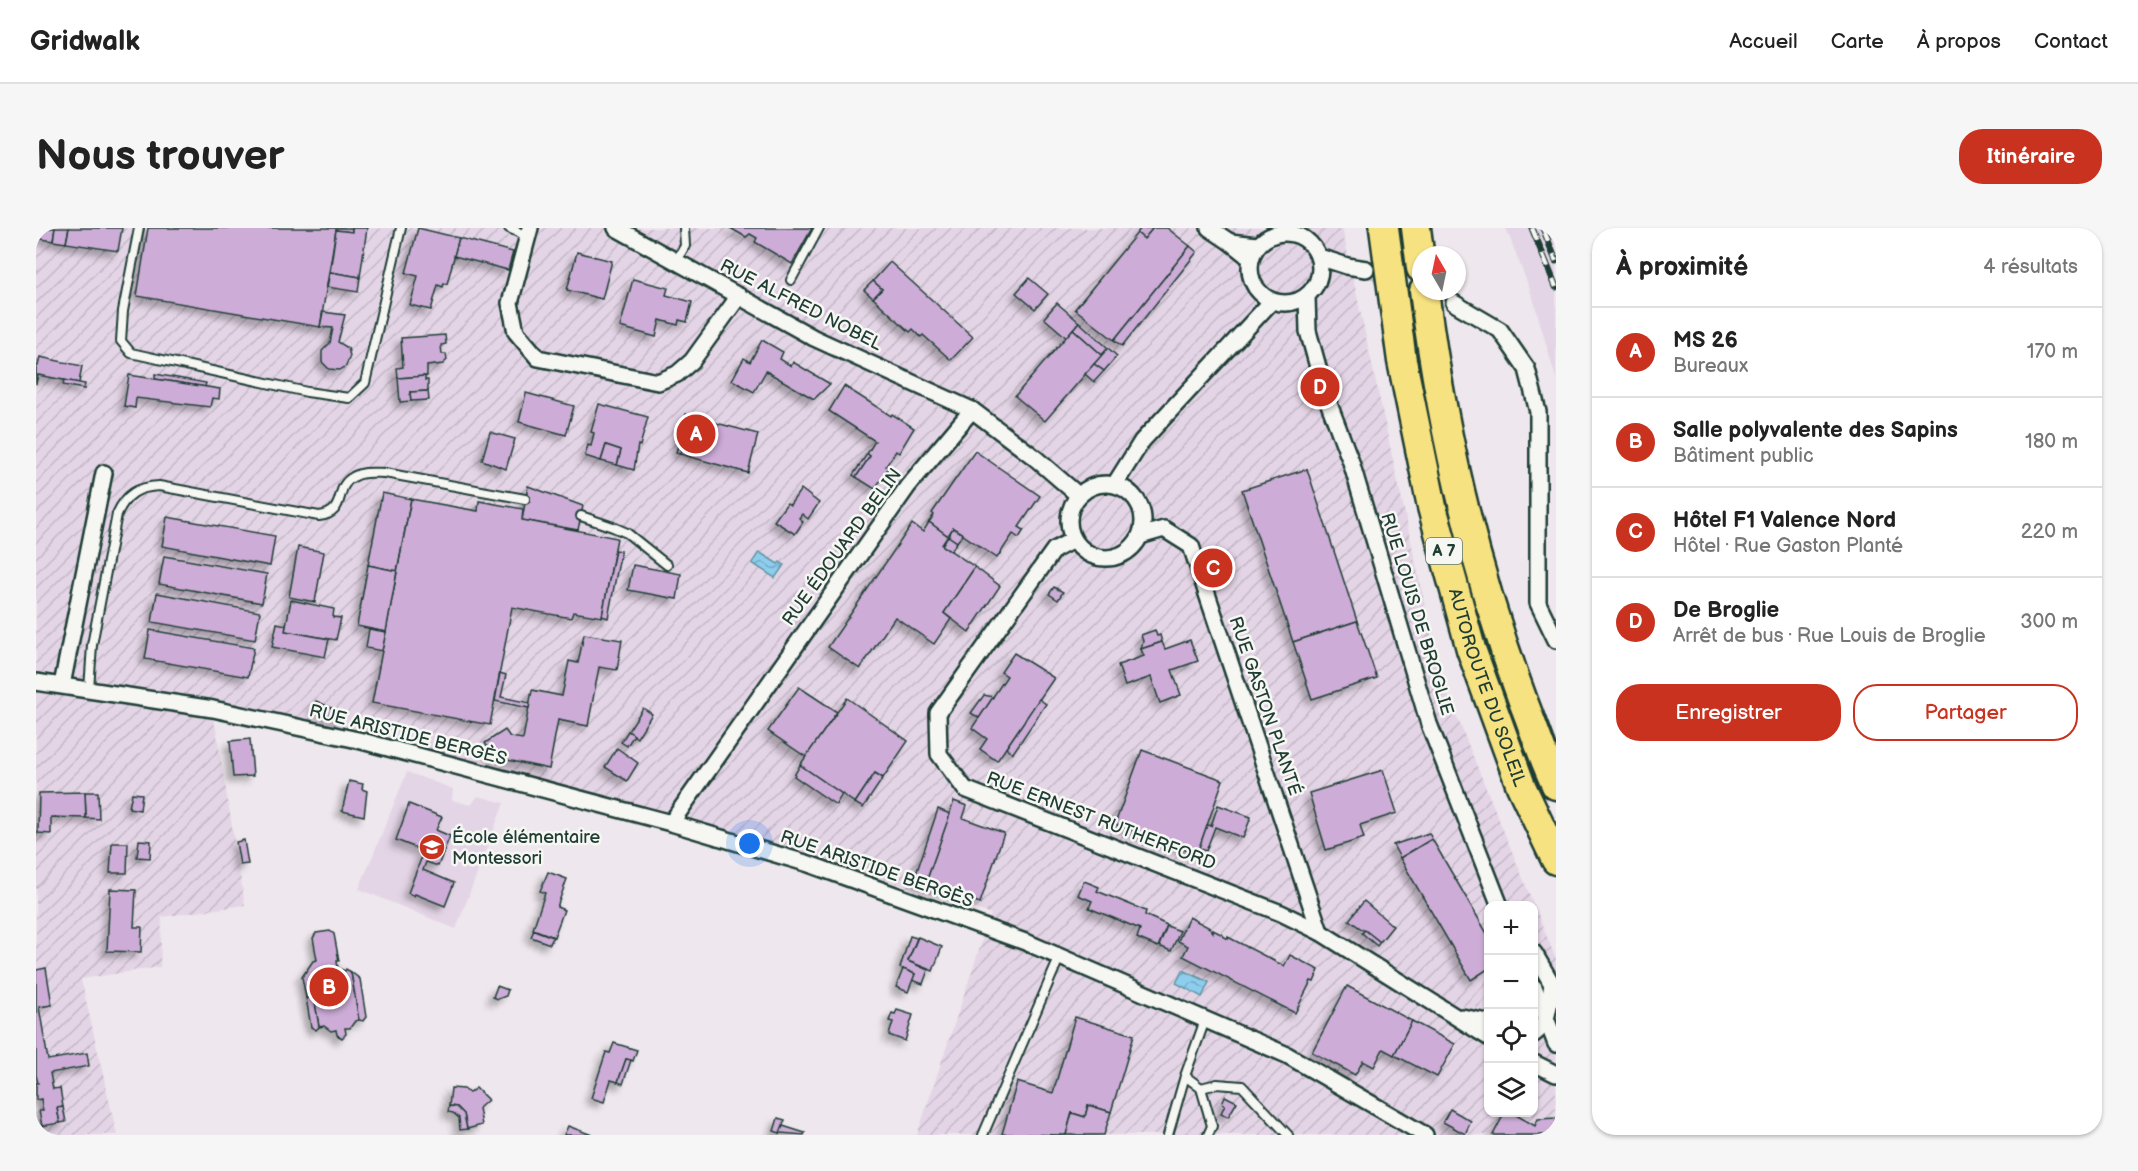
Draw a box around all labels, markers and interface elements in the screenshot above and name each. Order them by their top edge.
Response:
text: Gridwalk [30,25,140,58]
text: Accueil [1729,29,1798,54]
text: Carte [1831,29,1884,54]
text: À propos [1917,29,2001,54]
text: Contact [2034,29,2108,54]
button: Itinéraire [1959,129,2102,184]
text: Nous trouver [36,131,284,182]
north arrow [1412,246,1466,300]
text: À proximité [1616,252,1748,283]
street label: RUE ALFRED NOBEL [716,255,886,355]
text: 4 résultats [1983,255,2078,279]
text: MS 26 [1673,327,1738,354]
text: A [1629,340,1642,364]
text: 170 m [2027,340,2078,364]
text: Bureaux [1673,354,1748,378]
pin: D [1300,364,1340,410]
pin: A [676,412,716,456]
text: Salle polyvalente des Sapins [1673,417,1958,444]
text: B [1628,430,1643,454]
text: 180 m [2025,430,2078,454]
text: Bâtiment public [1673,444,1814,468]
street label: RUE ÉDOUARD BELIN [776,463,906,630]
text: Hôtel F1 Valence Nord [1673,507,1896,534]
street label: RUE LOUIS DE BROGLIE [1376,510,1458,718]
text: C [1628,520,1643,544]
text: 220 m [2021,520,2078,544]
text: Hôtel · Rue Gaston Planté [1673,534,1903,558]
road number: A 7 [1426,538,1462,564]
pin: C [1194,546,1232,590]
street label: AUTOROUTE DU SOLEIL [1444,586,1531,790]
text: De Broglie [1673,597,1779,624]
text: D [1629,610,1642,634]
text: 300 m [2020,610,2078,634]
street label: RUE GASTON PLANTÉ [1225,613,1307,798]
text: Arrêt de bus · Rue Louis de Broglie [1673,624,1986,648]
button: Enregistrer [1616,684,1841,741]
button: Partager [1853,684,2078,741]
street label: RUE ARISTIDE BERGÈS [307,698,509,770]
street label: RUE ERNEST RUTHERFORD [983,767,1219,875]
street label: RUE ARISTIDE BERGÈS [778,824,977,912]
place label: École élémentaire Montessori [452,825,600,869]
your location [735,829,764,858]
school or university icon: École élémentaire Montessori [417,832,447,862]
map controls [1484,901,1538,1117]
button: + [1484,901,1538,955]
button: − [1484,955,1538,1009]
pin: B [310,964,348,1010]
button: locate [1484,1009,1538,1063]
button: layers [1484,1063,1538,1117]

